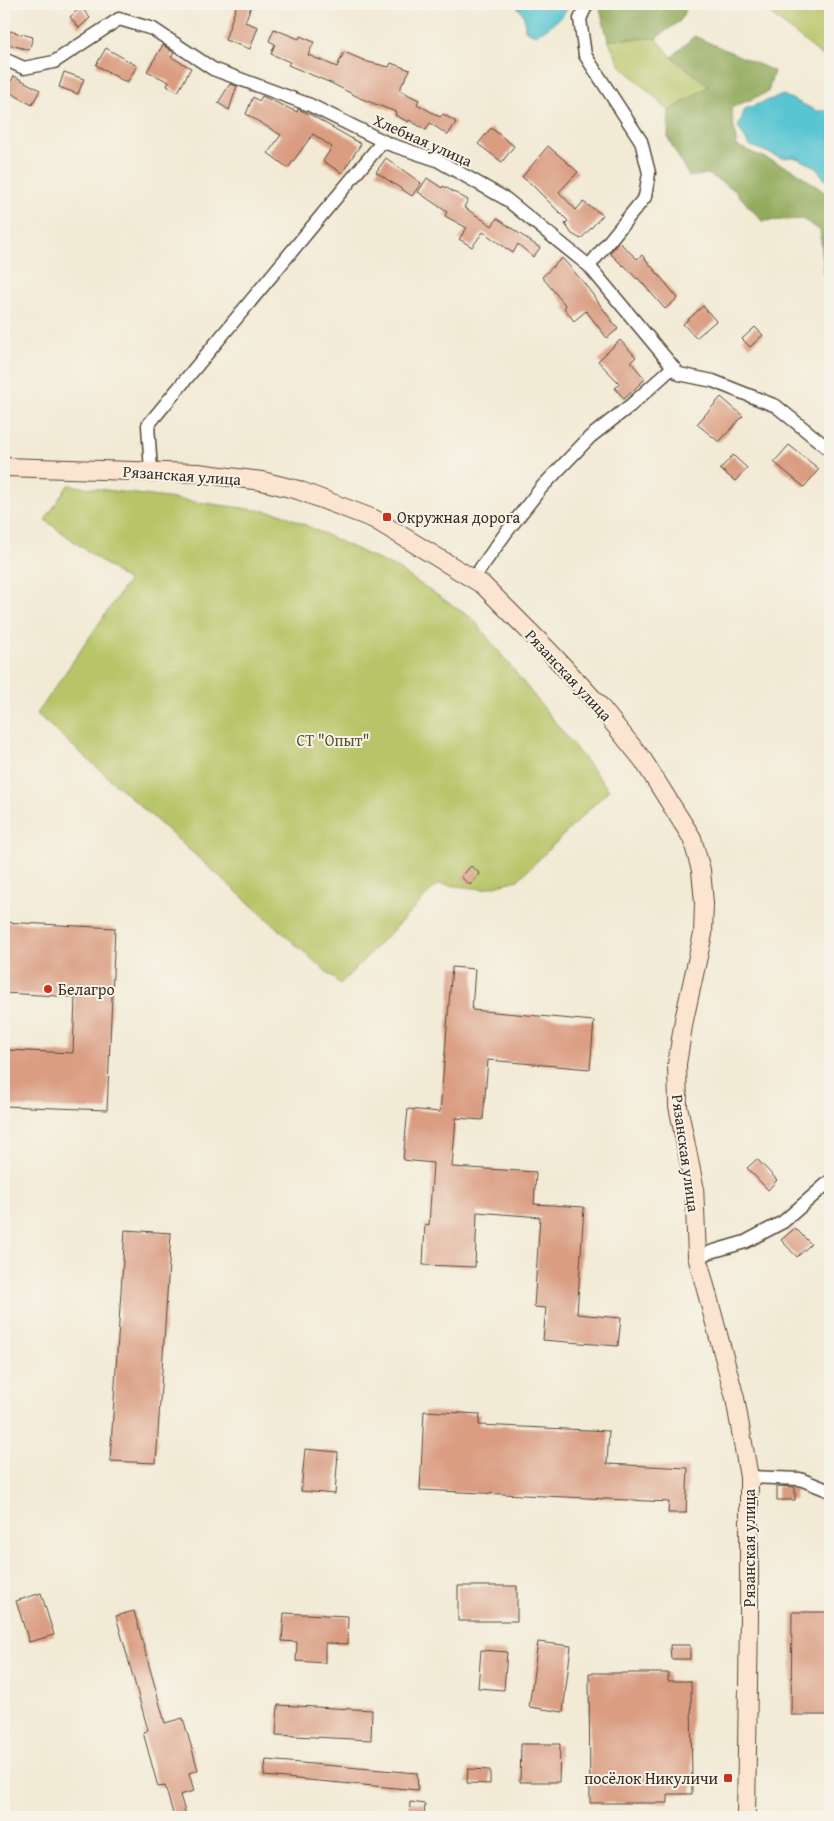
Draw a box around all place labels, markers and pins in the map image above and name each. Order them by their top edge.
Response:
place label: Окружная дорога [397,505,521,529]
marker: Окружная дорога [381,511,393,523]
place label: Белагро [58,977,115,1001]
marker: Белагро [42,983,54,995]
place label: посёлок Никуличи [584,1766,718,1790]
marker: посёлок Никуличи [722,1772,734,1784]

